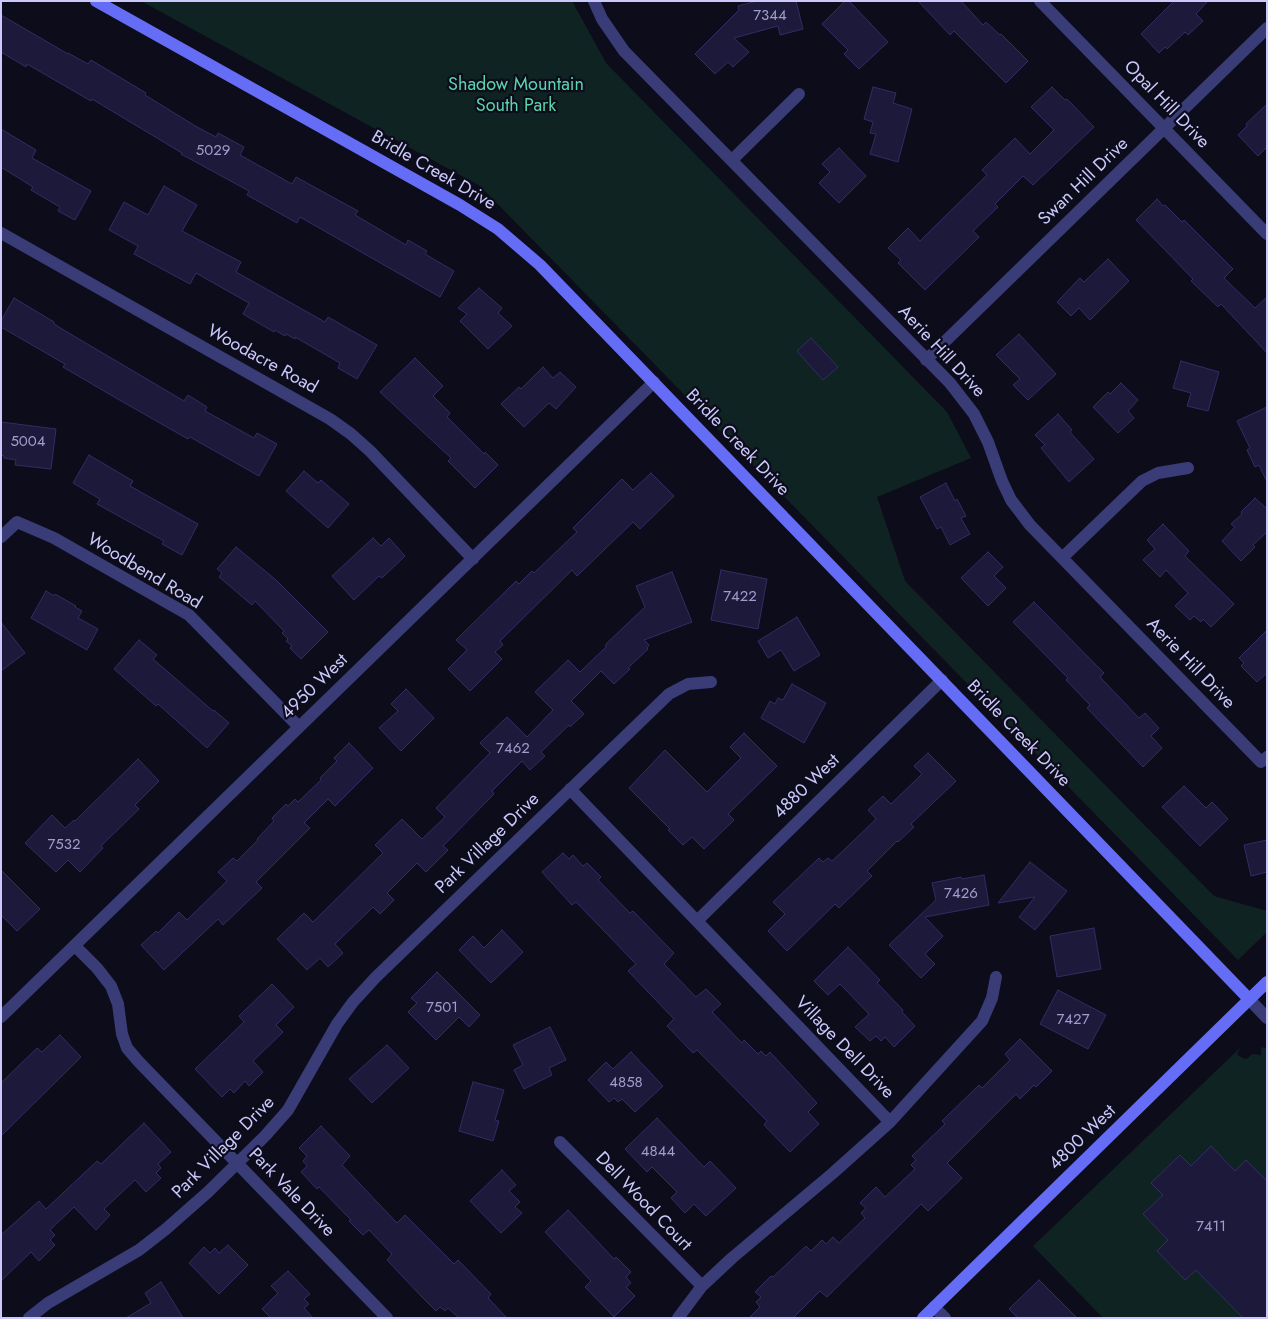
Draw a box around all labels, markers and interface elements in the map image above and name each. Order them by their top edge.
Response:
house number: 7344 [753,7,787,25]
street label: Opal Hill Drive [1119,57,1213,153]
park label: Shadow Mountain South Park [448,75,584,118]
street label: Bridle Creek Drive [367,127,499,215]
street label: Swan Hill Drive [1034,134,1134,230]
house number: 5029 [196,142,230,160]
street label: Aerie Hill Drive [893,302,989,402]
street label: Woodacre Road [203,321,321,399]
street label: Bridle Creek Drive [681,385,793,501]
house number: 5004 [10,433,46,451]
street label: Woodbend Road [83,529,205,615]
house number: 7422 [723,588,757,606]
street label: Aerie Hill Drive [1141,614,1239,714]
street label: 4950 West [277,650,353,724]
street label: Bridle Creek Drive [962,676,1074,792]
house number: 7462 [496,740,530,758]
street label: 4880 West [769,750,845,824]
street label: Park Village Drive [432,789,544,899]
house number: 7532 [47,836,81,854]
house number: 7426 [944,885,978,903]
street label: Village Dell Drive [790,992,898,1104]
house number: 7501 [426,999,458,1017]
house number: 7427 [1056,1011,1090,1029]
house number: 4858 [609,1074,643,1092]
street label: Park Village Drive [168,1092,280,1204]
street label: 4800 West [1045,1101,1121,1175]
house number: 4844 [641,1143,675,1161]
street label: Park Vale Drive [243,1144,339,1242]
street label: Dell Wood Court [590,1148,696,1256]
house number: 7411 [1196,1218,1226,1236]

